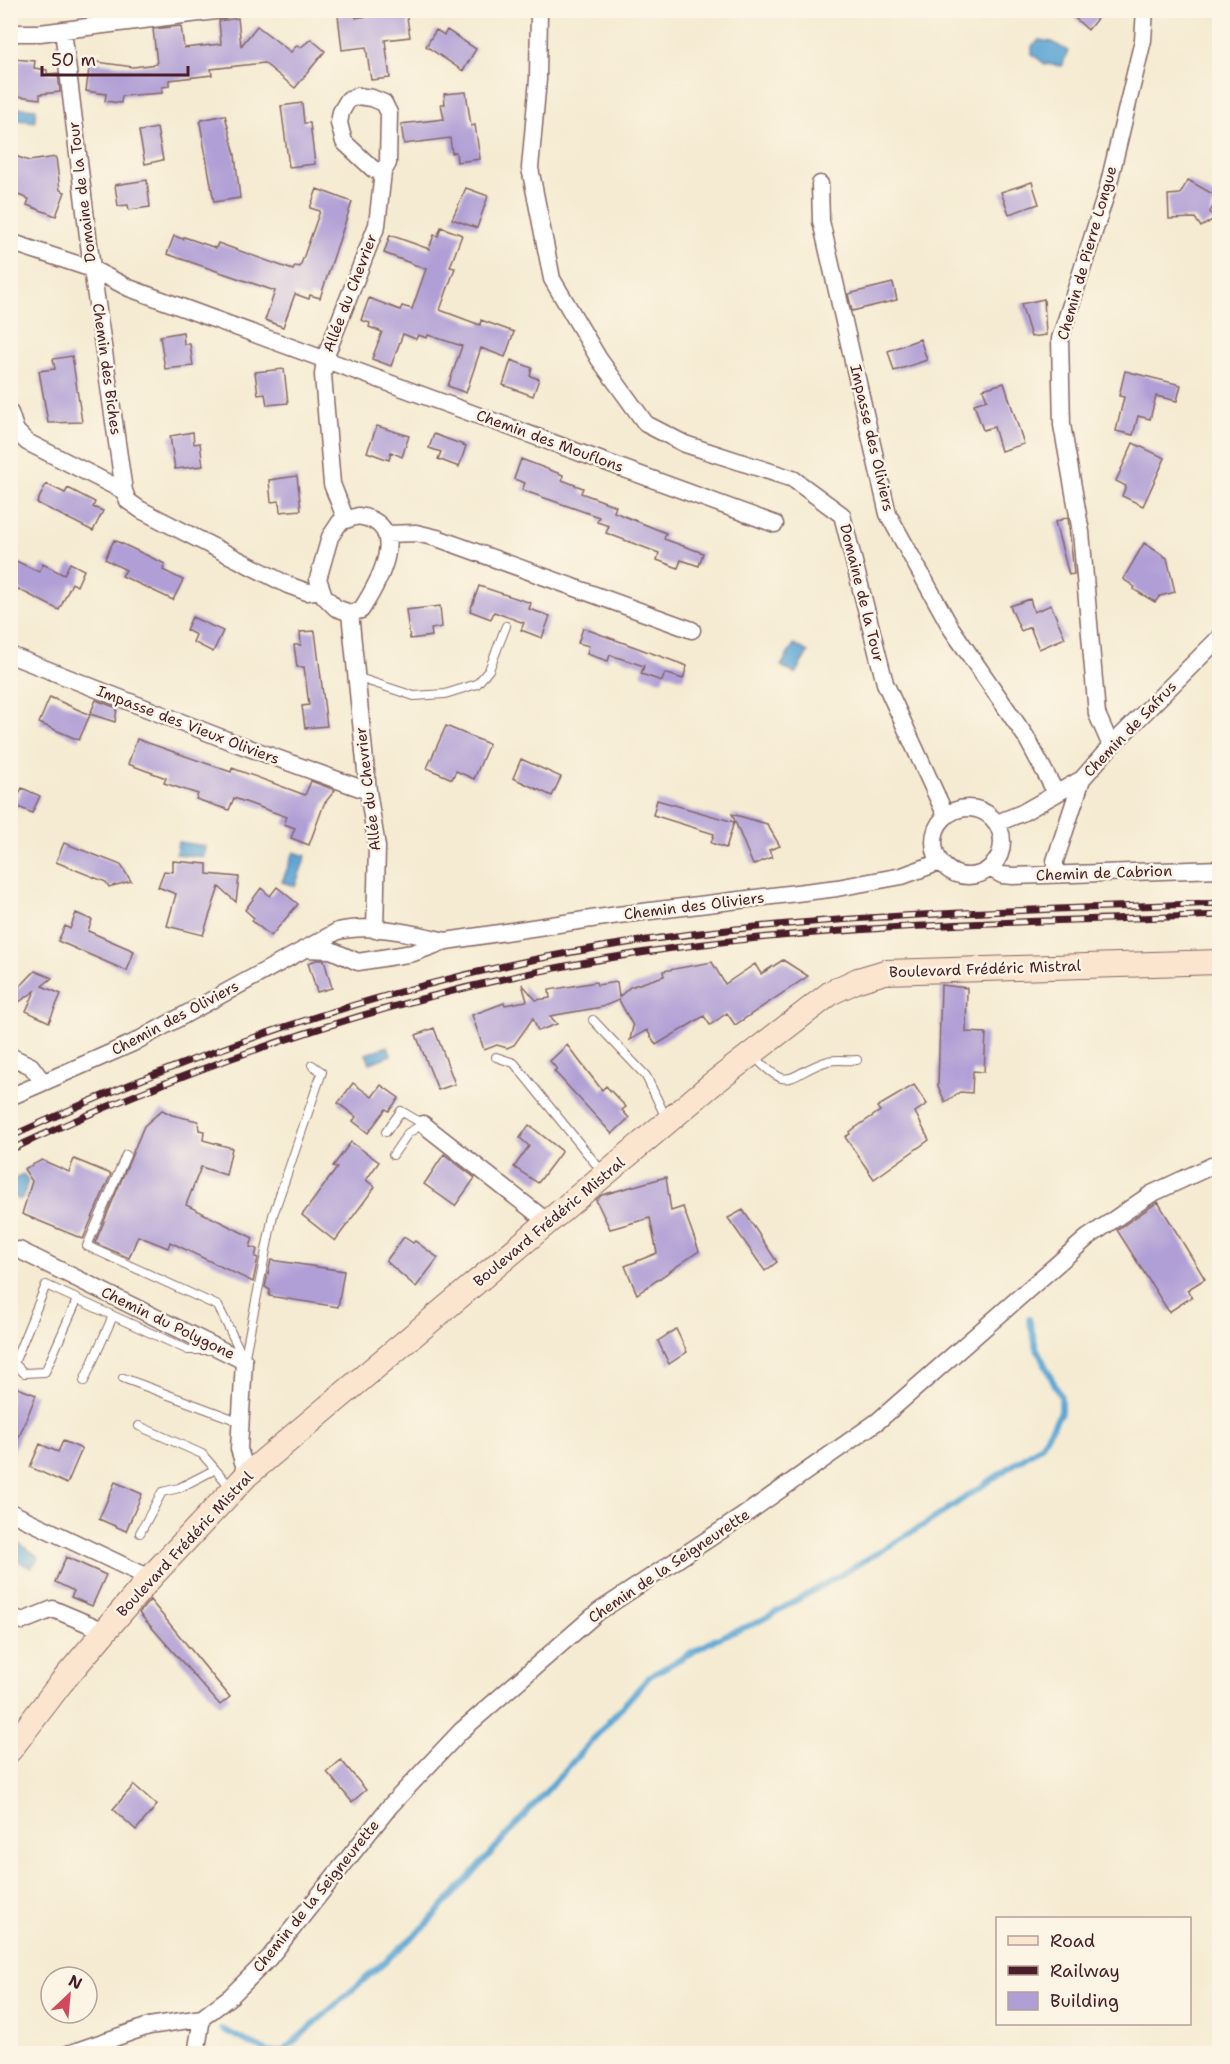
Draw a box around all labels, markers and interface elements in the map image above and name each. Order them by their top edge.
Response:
scale bar [42,39,188,77]
text: 50 m [51,48,96,72]
street label: Domaine de la Tour [63,120,101,264]
street label: Chemin de Pierre Longue [1053,164,1121,342]
street label: Allée du Chevrier [318,231,382,355]
street label: Chemin des Biches [88,302,126,436]
street label: Impasse des Oliviers [845,363,899,513]
street label: Chemin des Mouflons [474,405,626,477]
street label: Domaine de la Tour [835,522,889,664]
street label: Chemin de Safrus [1079,677,1181,781]
street label: Impasse des Vieux Oliviers [94,681,282,769]
street label: Allée du Chevrier [350,726,386,852]
street label: Chemin de Cabrion [1035,861,1173,885]
street label: Chemin des Oliviers [623,887,765,925]
street label: Boulevard Frédéric Mistral [889,956,1082,982]
street label: Chemin des Oliviers [108,976,242,1060]
street label: Boulevard Frédéric Mistral [469,1152,629,1291]
street label: Chemin du Polygone [98,1282,238,1364]
street label: Boulevard Frédéric Mistral [112,1467,258,1621]
street label: Chemin de la Seigneurette [584,1504,754,1628]
street label: Chemin de la Seigneurette [248,1816,384,1976]
legend [996,1917,1191,2025]
text: Road [1050,1929,1095,1953]
text: Railway [1050,1959,1120,1983]
north arrow [39,1965,99,2025]
text: N [65,1970,86,1994]
text: Building [1050,1989,1119,2013]

